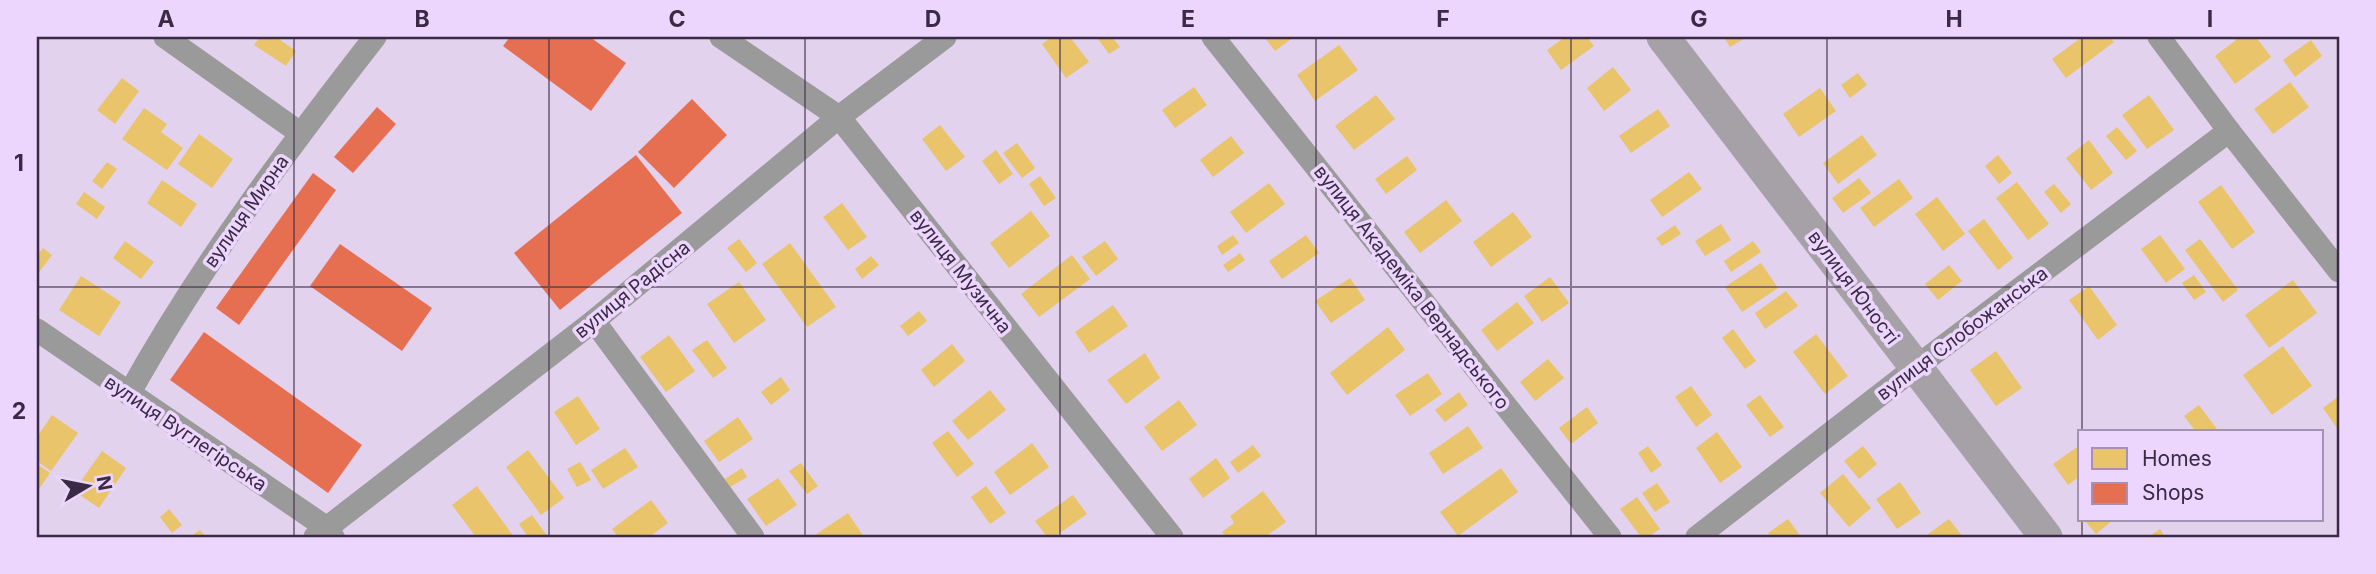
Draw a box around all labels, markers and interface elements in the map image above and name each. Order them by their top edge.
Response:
text: A [157,5,175,33]
text: B [414,5,430,33]
text: C [668,5,686,33]
text: D [925,5,941,33]
text: E [1181,5,1195,33]
text: F [1436,5,1450,33]
text: G [1690,5,1708,33]
text: H [1945,5,1963,33]
text: I [2207,5,2213,33]
text: 1 [14,149,24,177]
street label: вулиця Мирна [199,151,294,272]
street label: вулиця Академіка Вернадського [1309,161,1514,414]
street label: вулиця Музична [905,205,1016,338]
street label: вулиця Юності [1803,226,1904,349]
street label: вулиця Радісна [570,236,695,343]
street label: вулиця Слобожанська [1872,262,2052,405]
street label: вулиця Вуглегірська [100,371,271,496]
text: 2 [12,397,26,425]
legend [2078,430,2324,522]
text: Homes [2142,446,2212,471]
north arrow [52,452,122,522]
text: N [92,474,117,492]
text: Shops [2142,480,2204,505]

